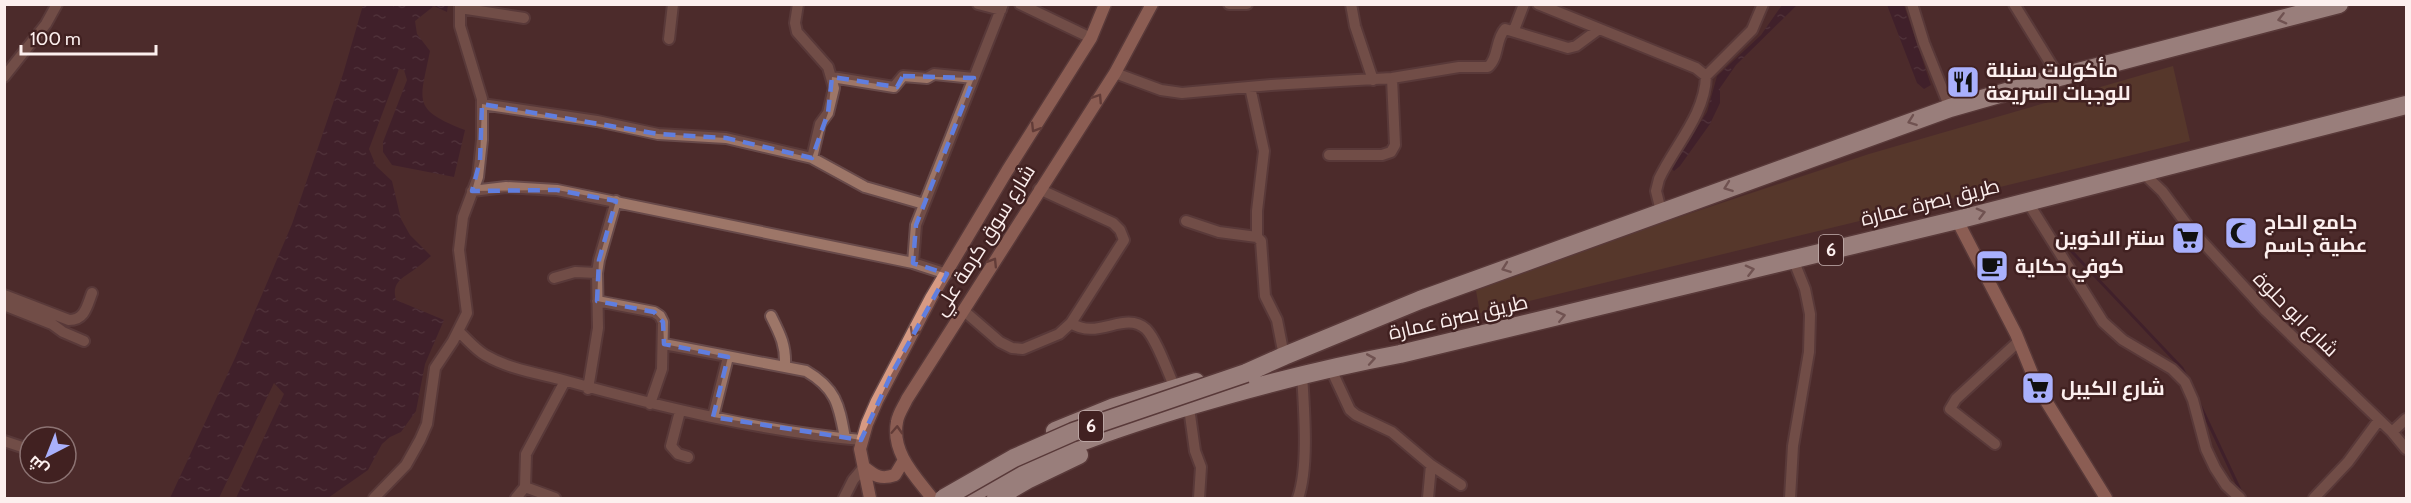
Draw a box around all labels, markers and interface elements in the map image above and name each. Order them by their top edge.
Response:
one-way arrow [2277,12,2288,24]
scale bar [21,18,156,56]
text: 100 m [30,28,81,50]
place label: مأكولات سنبلة للوجبات السريعة [1986,56,2131,105]
restaurant icon: مأكولات سنبلة للوجبات السريعة [1945,64,1981,100]
one-way arrow [1091,94,1103,104]
one-way arrow [1907,114,1918,127]
one-way arrow [1030,122,1042,132]
street label: شارع سوق كرمة علي [928,160,1044,322]
street label: طريق بصرة عمارة [1858,173,2002,232]
one-way arrow [1723,179,1734,192]
one-way arrow [1975,208,1985,221]
place label: جامع الحاج عطية جاسم [2264,210,2367,259]
mosque icon: جامع الحاج عطية جاسم [2223,215,2259,251]
supermarket icon: سنتر الاخوين [2170,220,2206,256]
place label: سنتر الاخوين [2055,226,2165,250]
road number: 6 [1819,235,1843,265]
cafe icon: كوفي حكاية [1974,248,2010,284]
place label: كوفي حكاية [2015,254,2124,282]
one-way arrow [986,258,998,268]
one-way arrow [1501,261,1511,274]
one-way arrow [1745,264,1755,277]
street label: شارع ابو حلوة [2247,266,2344,363]
street label: طريق بصرة عمارة [1386,289,1530,346]
one-way arrow [1556,310,1566,323]
one-way arrow [909,325,921,336]
one-way arrow [1366,354,1375,366]
supermarket icon: شارع الكيبل [2020,370,2056,406]
place label: شارع الكيبل [2061,376,2165,402]
road number: 6 [1079,411,1103,441]
north arrow [18,425,78,485]
one-way arrow [890,425,903,434]
text: ش [24,452,52,480]

